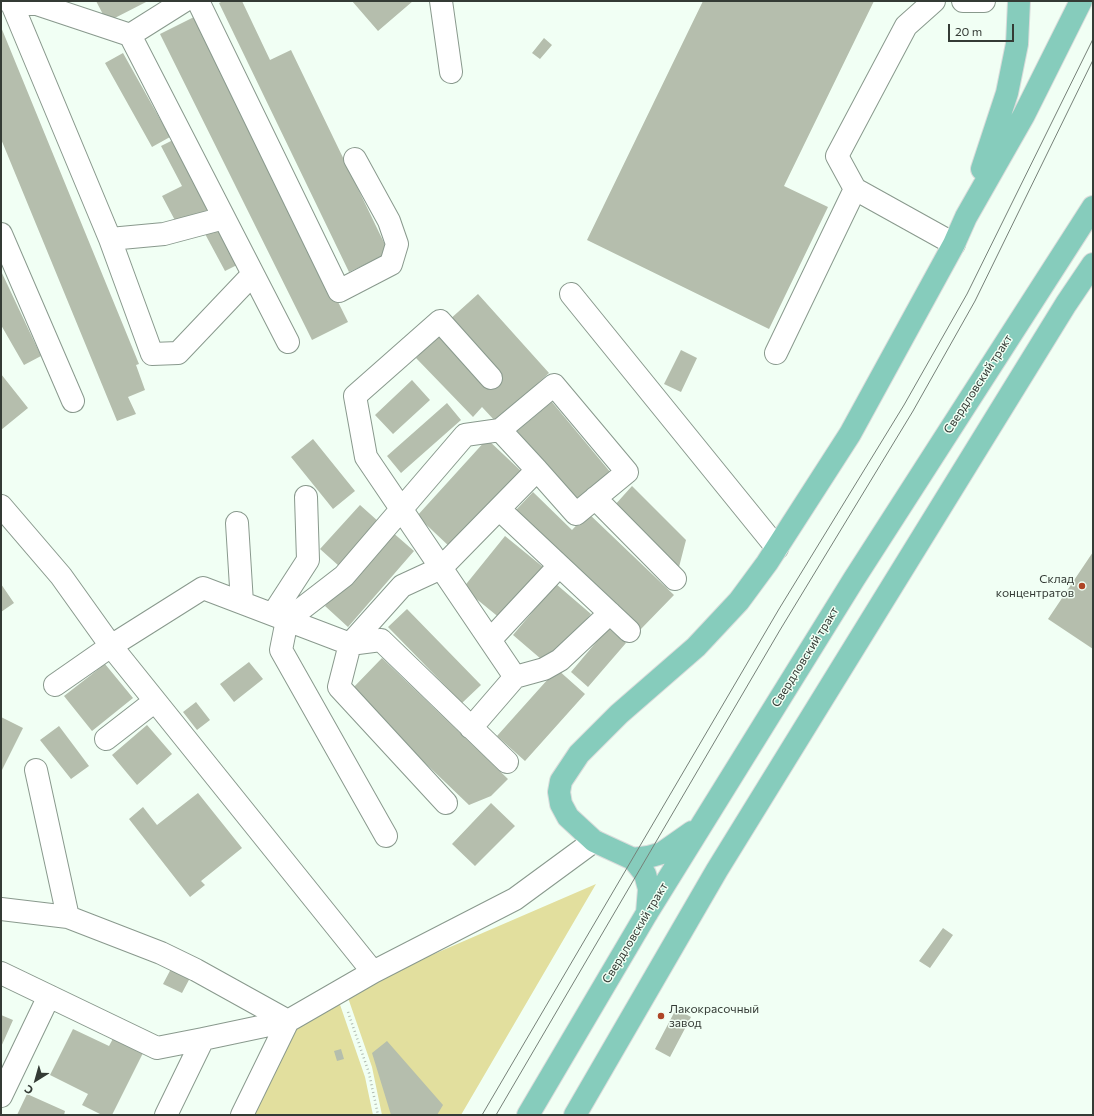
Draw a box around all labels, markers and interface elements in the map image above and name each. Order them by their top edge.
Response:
scale bar [950,16,1016,42]
text: 20 m [955,24,982,38]
street label: Свердловский тракт [941,332,1015,436]
place label: Склад концентратов [996,572,1074,600]
marker: Склад концентратов [1077,581,1087,591]
street label: Свердловский тракт [768,604,842,710]
street label: Свердловский тракт [599,880,671,986]
place label: Лакокрасочный завод [669,1002,759,1030]
marker: Лакокрасочный завод [656,1011,666,1021]
north arrow [16,1060,56,1100]
text: С [22,1083,35,1097]

